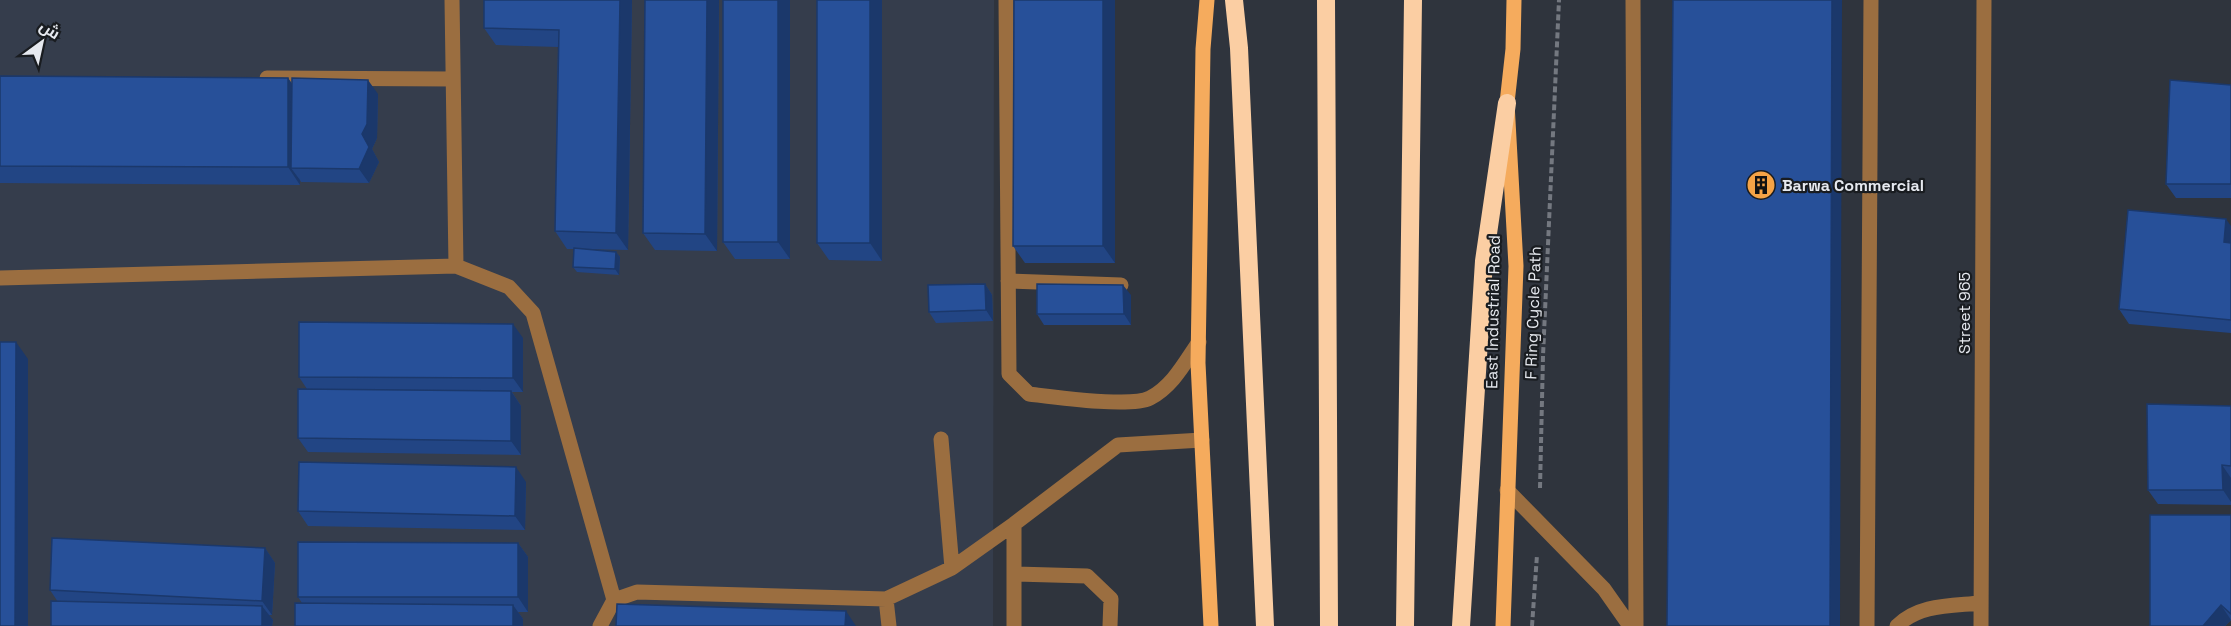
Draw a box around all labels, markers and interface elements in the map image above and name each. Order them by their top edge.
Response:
north arrow [12,12,72,72]
text: ش [36,15,64,44]
building icon: Barwa Commercial [1745,169,1777,201]
place label: Barwa Commercial [1782,175,1924,196]
street label: East Industrial Road [1481,235,1505,389]
street label: F Ring Cycle Path [1520,246,1546,380]
street label: Street 965 [1954,272,1975,354]

